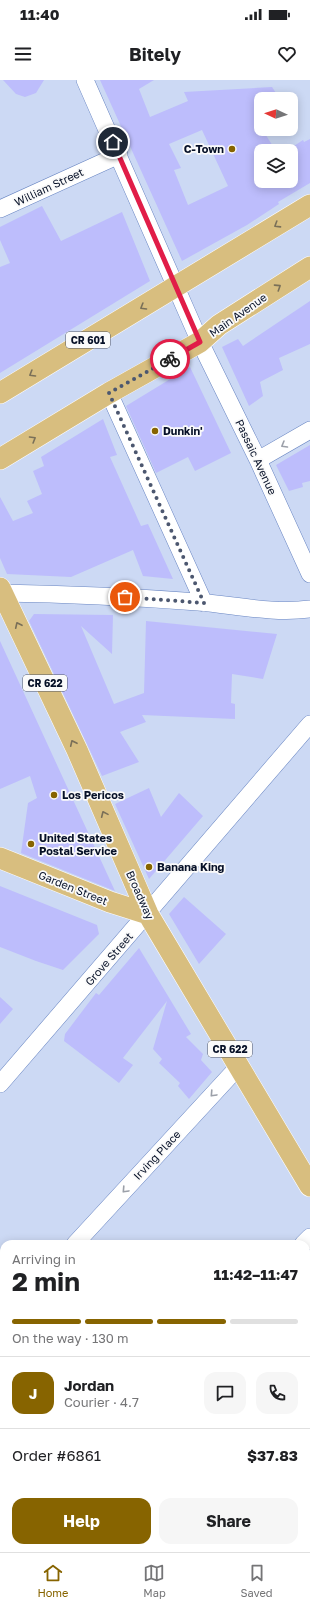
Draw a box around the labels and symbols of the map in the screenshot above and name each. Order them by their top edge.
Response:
north arrow [254,92,298,136]
pin [96,125,130,159]
place label: C-Town [184,142,224,155]
marker: C-Town [227,144,237,154]
street label: William Street [12,165,85,208]
one-way arrow [274,220,281,228]
one-way arrow [274,284,281,292]
street label: Main Avenue [207,290,269,339]
one-way arrow [140,303,147,310]
road number: CR 601 [66,332,110,348]
courier [150,339,190,379]
one-way arrow [29,370,36,377]
street label: Passaic Avenue [233,417,280,497]
place label: Dunkin' [163,424,203,437]
marker: Dunkin' [150,426,160,436]
one-way arrow [29,436,36,444]
one-way arrow [281,440,288,447]
pin [108,580,142,614]
one-way arrow [15,622,23,629]
road number: CR 622 [23,675,67,691]
one-way arrow [70,739,78,747]
place label: Los Pericos [62,788,124,801]
marker: Los Pericos [49,790,59,800]
one-way arrow [101,811,109,818]
place label: United States Postal Service [39,831,118,857]
marker: United States Postal Service [26,839,36,849]
place label: Banana King [157,860,225,873]
marker: Banana King [144,862,154,872]
street label: Garden Street [37,868,110,907]
street label: Broadway [124,868,157,921]
street label: Grove Street [82,930,135,988]
road number: CR 622 [208,1041,252,1057]
one-way arrow [210,1089,218,1097]
street label: Irving Place [130,1127,183,1182]
one-way arrow [122,1185,130,1193]

